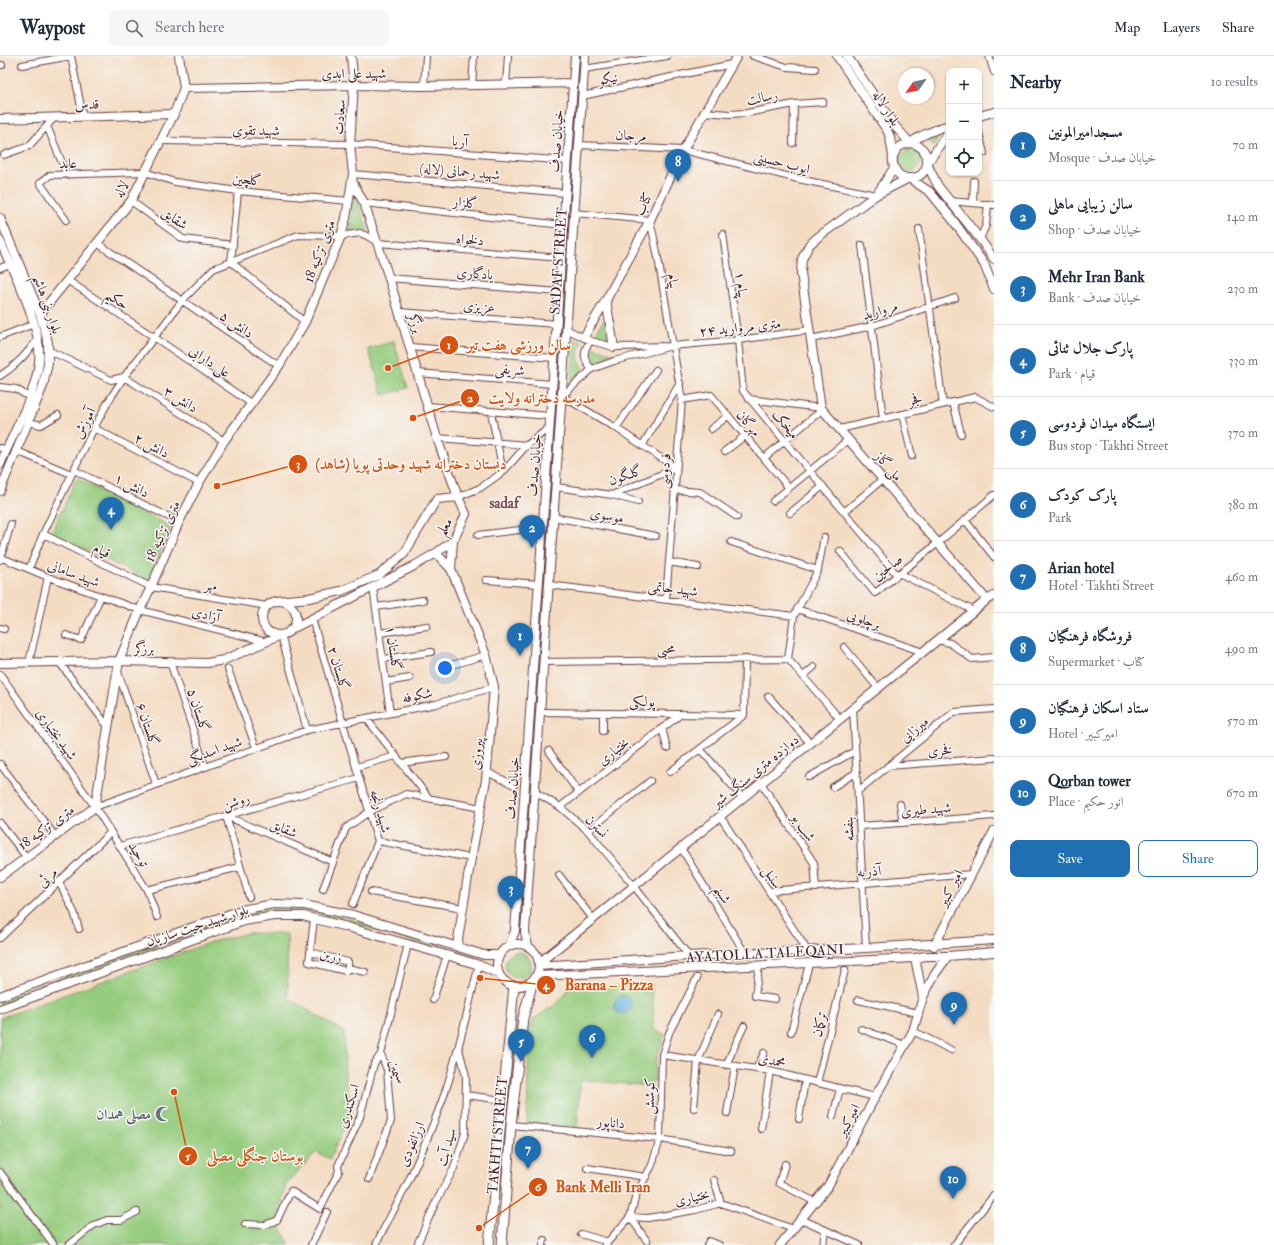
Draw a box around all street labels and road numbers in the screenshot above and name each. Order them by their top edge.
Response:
street label: شهید علی ابدی [322,65,387,83]
street label: نیکو [595,68,619,89]
street label: رسالت [745,86,779,109]
street label: بلوار لاله [869,87,904,130]
street label: قدس [74,96,100,113]
street label: سعادت [330,99,349,135]
street label: خیابان صدف [546,109,567,173]
street label: شهید تقوی [232,122,280,140]
street label: مرجان [615,126,647,146]
street label: آریا [451,132,471,151]
street label: ایوب حسینی [752,147,812,179]
street label: عابد [59,155,77,172]
street label: شهید رحمانی (لاله) [419,160,501,184]
street label: گلچین [232,170,262,190]
street label: لاله [110,178,133,201]
street label: کتاب [631,190,656,219]
street label: گلزار [450,193,478,212]
street label: شقایق [159,204,191,233]
street label: SADAF STREET [546,206,571,315]
street label: 18 متری تزکیه [300,217,339,285]
street label: دلخواه [455,230,485,249]
street label: یادگاری [456,263,495,284]
street label: پیام ۱ [727,270,752,300]
street label: بلوار بنی هاشم [25,272,66,338]
street label: پیام [660,272,683,291]
street label: حکیم [99,286,132,317]
street label: عزیزی [462,297,495,317]
street label: مروارید [860,297,900,325]
street label: دانش ۵ [216,307,257,343]
street label: برزگر [404,309,428,336]
street label: ۲۴ متری مروارید [698,315,782,341]
street label: علی دارابی [185,342,234,382]
street label: شریفی [494,360,526,381]
street label: دانش ۳ [160,382,201,417]
street label: فجر [904,390,924,410]
street label: آموزش [69,403,100,442]
street label: میخک [768,406,803,443]
street label: مهرگان [732,407,764,441]
street label: دانش ۲ [131,429,172,463]
street label: خیابان صدف [524,433,545,497]
street label: ملی گاز [869,446,906,485]
street label: فردوسی [654,452,676,490]
street label: گلگون [606,461,644,489]
street label: دانش ۱ [111,469,152,502]
street label: 18 متری تزکیه [141,498,184,565]
street label: موسوی [589,504,625,527]
street label: معلم [433,514,461,541]
street label: قیام [88,539,113,565]
street label: صالحین [869,550,906,584]
street label: شهید سامانی [45,556,102,592]
street label: مهر [201,576,218,596]
street label: شهید حاتمی [647,577,699,601]
street label: آزادی [190,603,224,627]
street label: برچلویی [844,606,883,634]
street label: گلستان ۱ [382,625,405,671]
street label: برزگر [132,639,155,657]
street label: محبی [657,640,676,660]
street label: گلستان ۲ [324,644,353,692]
street label: شکوفه [400,684,434,707]
street label: گلستان ۵ [184,686,214,734]
street label: پولکی [629,693,656,712]
street label: گلستان ۶ [132,700,163,748]
street label: شهید بختیاری [31,705,81,764]
street label: میرزایی [897,713,933,747]
street label: دوازده متری سنگ شیر [706,730,802,813]
street label: شهید اسدبگی [184,733,245,769]
street label: بختیاری [594,734,632,769]
street label: پیروزی [467,736,488,771]
street label: فخری [927,741,953,760]
street label: خیابان صدف [502,756,523,820]
street label: شهید رنجه [365,788,395,835]
street label: روشن [220,789,252,814]
street label: شهید طیری [900,799,952,821]
street label: 18 متری تزکیه [15,801,78,854]
street label: شب بو [786,808,819,845]
street label: نسترن [582,811,612,841]
street label: شقایق [268,815,300,842]
street label: بنفشه [839,816,858,842]
street label: توحید [124,838,153,870]
street label: آذربه [856,862,884,881]
street label: سنبل [757,863,786,893]
street label: مرئی [34,864,62,892]
street label: امیر کبیر [933,867,967,911]
street label: شبنم [706,882,735,909]
street label: بلوار شهید چیت سازیان [144,901,251,951]
street label: AYATOLLA TALEQANI [685,941,845,966]
street label: زرین [318,945,344,966]
street label: ترکمان [808,1010,831,1039]
street label: محمدی [757,1050,787,1071]
street label: سیمین [386,1059,407,1086]
street label: TAKHTI STREET [484,1075,511,1194]
street label: کوشش [640,1077,660,1115]
street label: اسکندری [333,1082,364,1130]
street label: امیرکبیر [832,1101,864,1141]
street label: داناپور [594,1113,626,1134]
street label: ارزانفودی [394,1119,428,1169]
street label: سید آیت [433,1126,460,1168]
street label: بختیاری [673,1186,711,1209]

